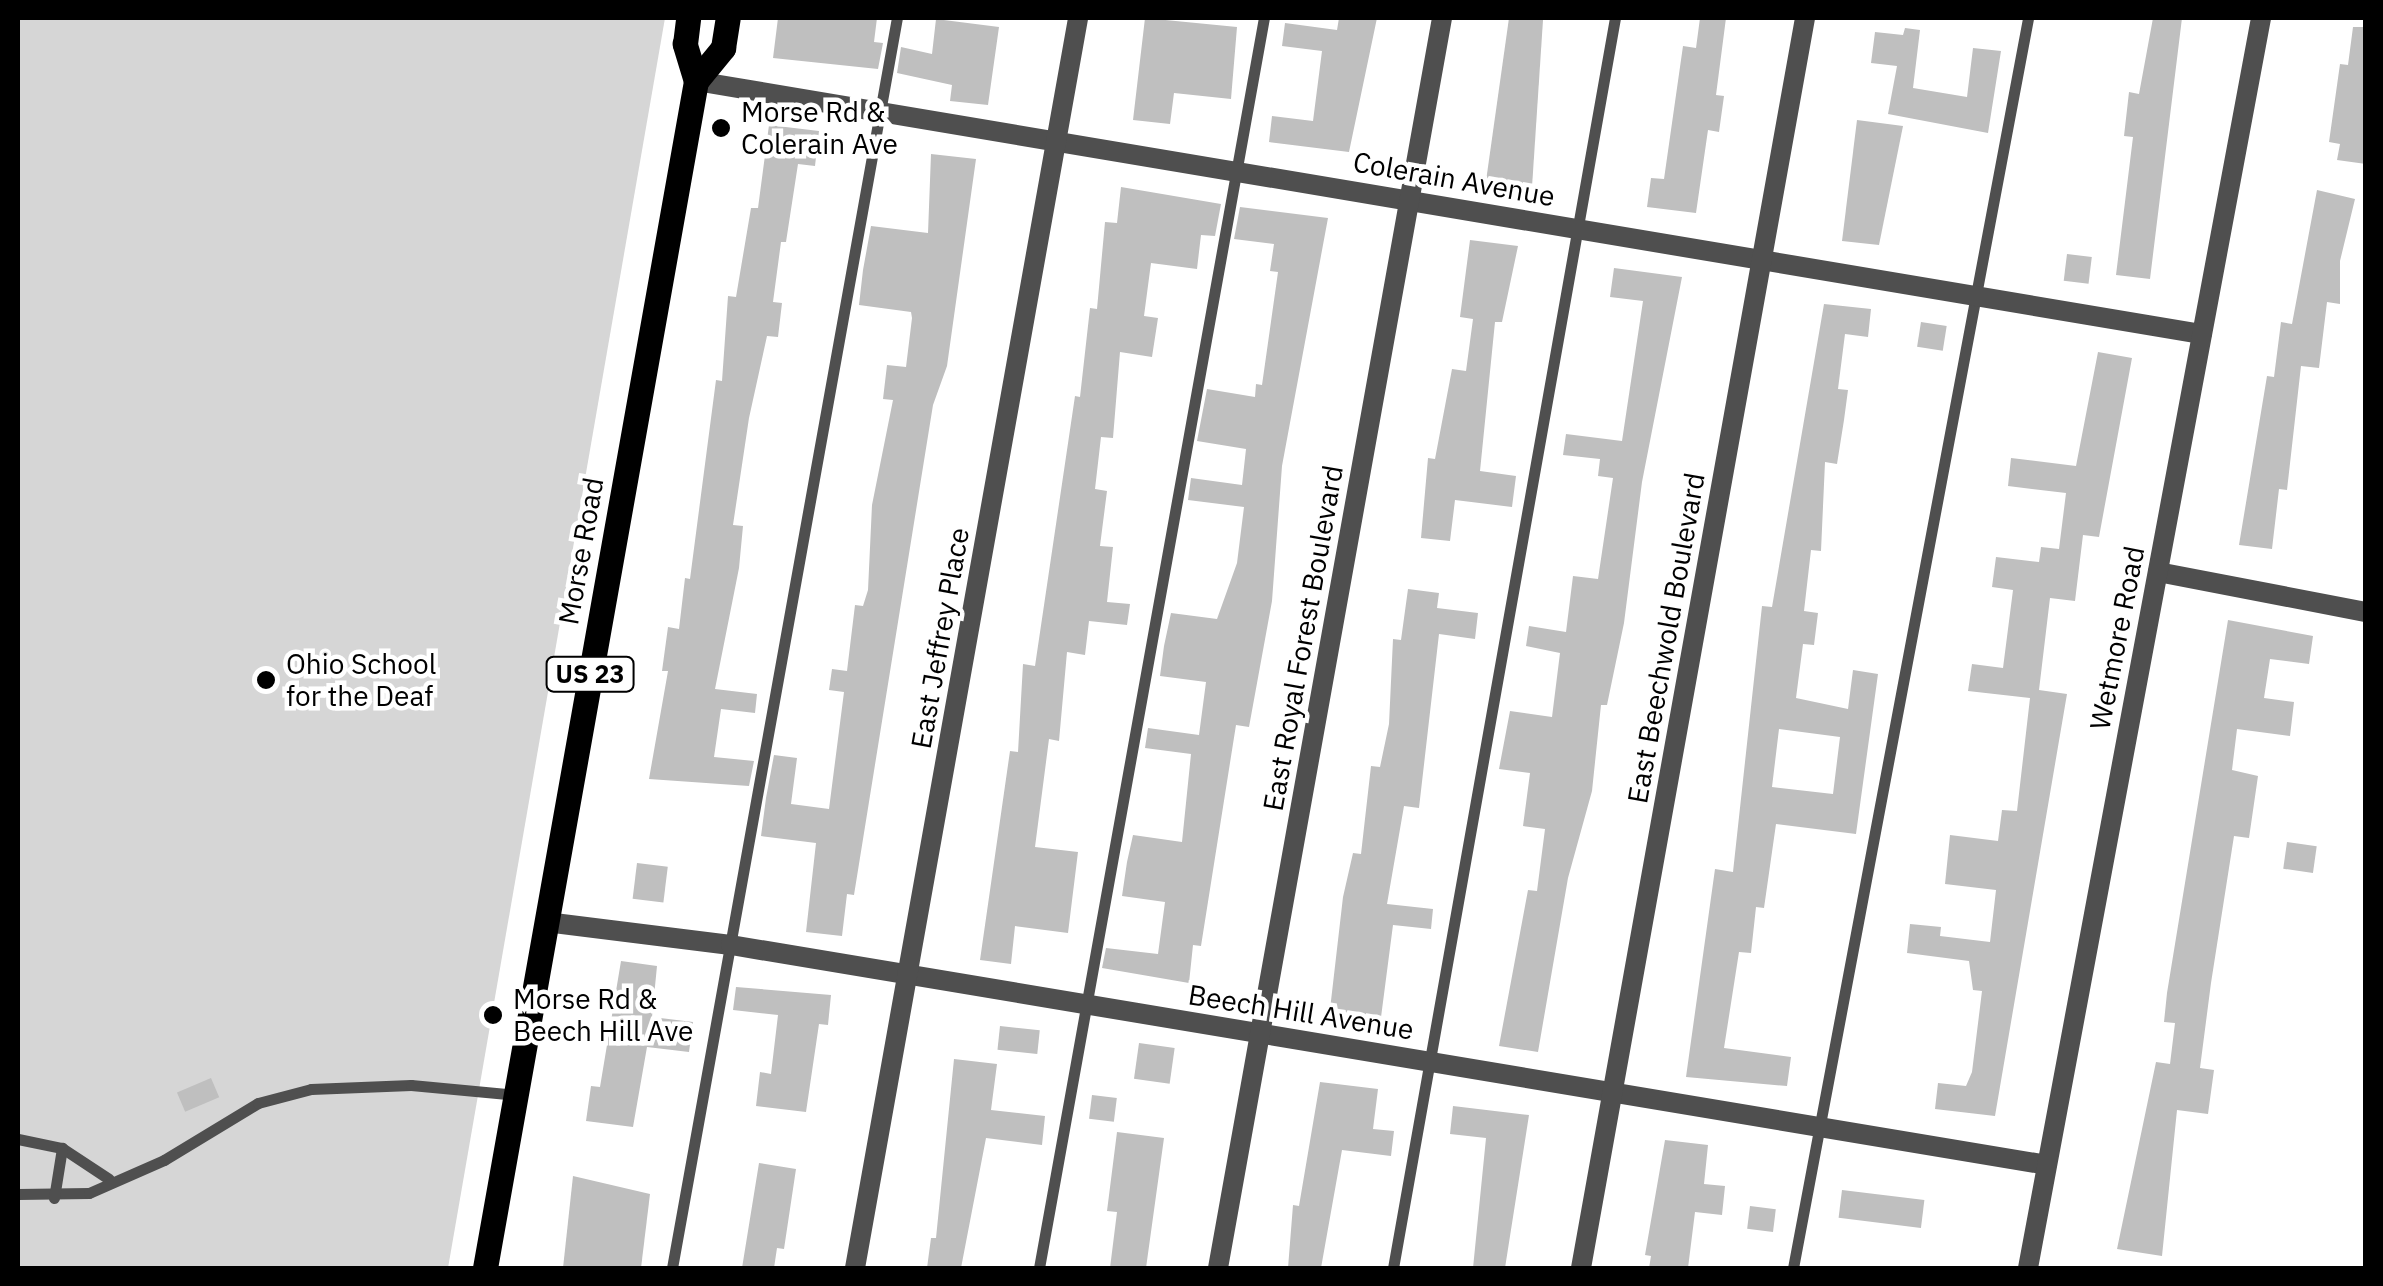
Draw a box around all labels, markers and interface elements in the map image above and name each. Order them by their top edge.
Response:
place label: Morse Rd & Colerain Ave [741,95,898,161]
marker: Morse Rd & Colerain Ave [710,117,732,139]
street label: Colerain Avenue [1351,145,1557,213]
street label: East Royal Forest Boulevard [1256,463,1350,813]
street label: East Beechwold Boulevard [1620,470,1712,806]
street label: Morse Road [552,475,610,627]
street label: East Jeffrey Place [904,525,976,751]
street label: Wetmore Road [2083,543,2151,733]
place label: Ohio School for the Deaf [286,647,436,713]
road number: US 23 [545,654,635,694]
marker: Ohio School for the Deaf [255,669,277,691]
street label: Beech Hill Avenue [1186,978,1416,1046]
place label: Morse Rd & Beech Hill Ave [513,982,693,1048]
marker: Morse Rd & Beech Hill Ave [482,1004,504,1026]

